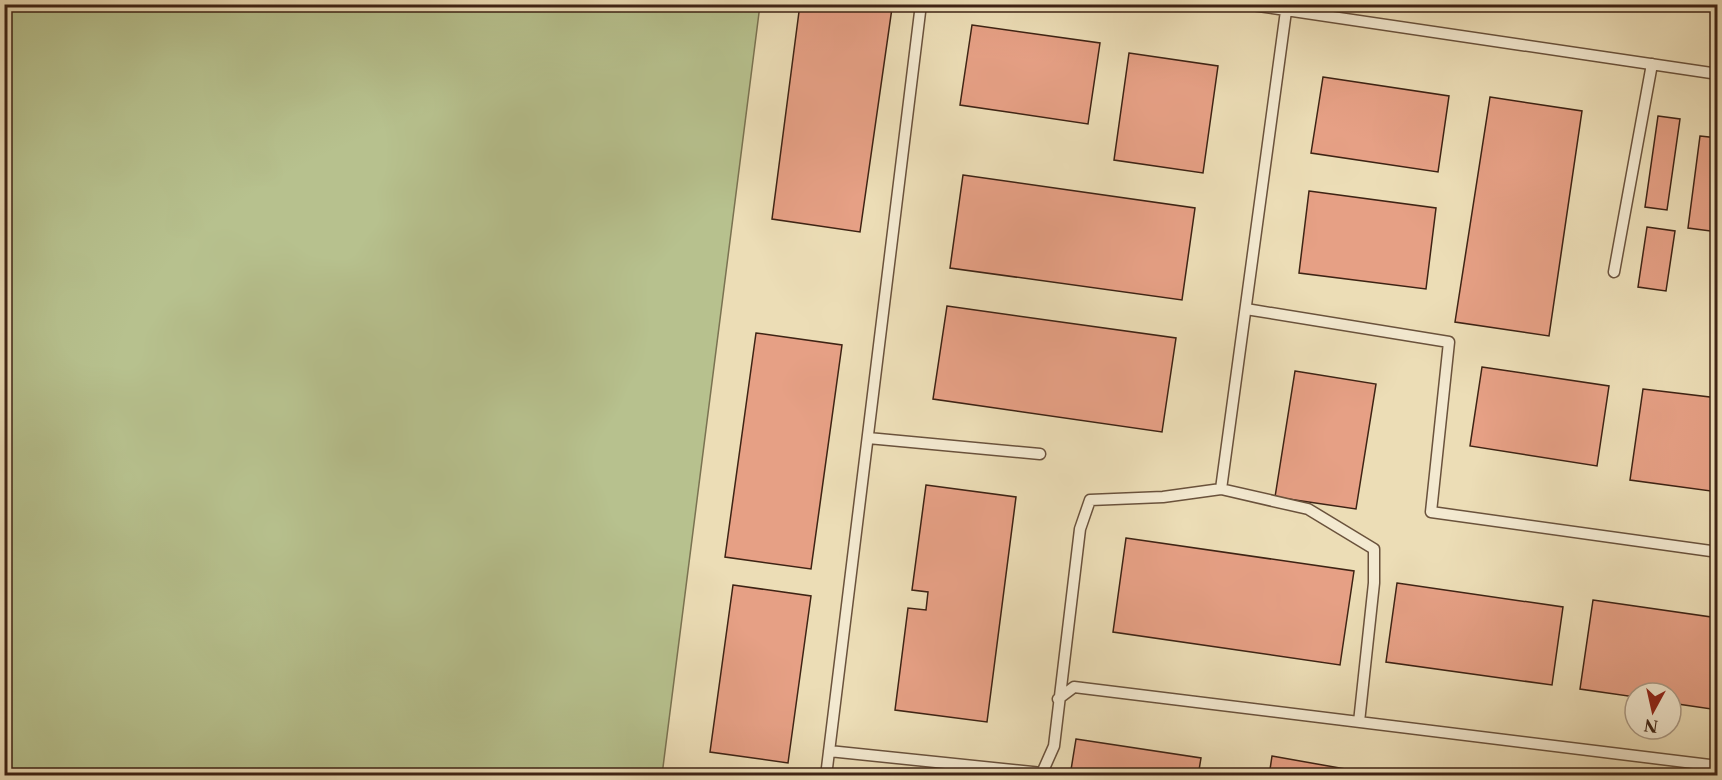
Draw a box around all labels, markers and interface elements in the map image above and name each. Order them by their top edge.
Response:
north arrow [1623,681,1683,741]
text: N [1643,715,1659,737]

